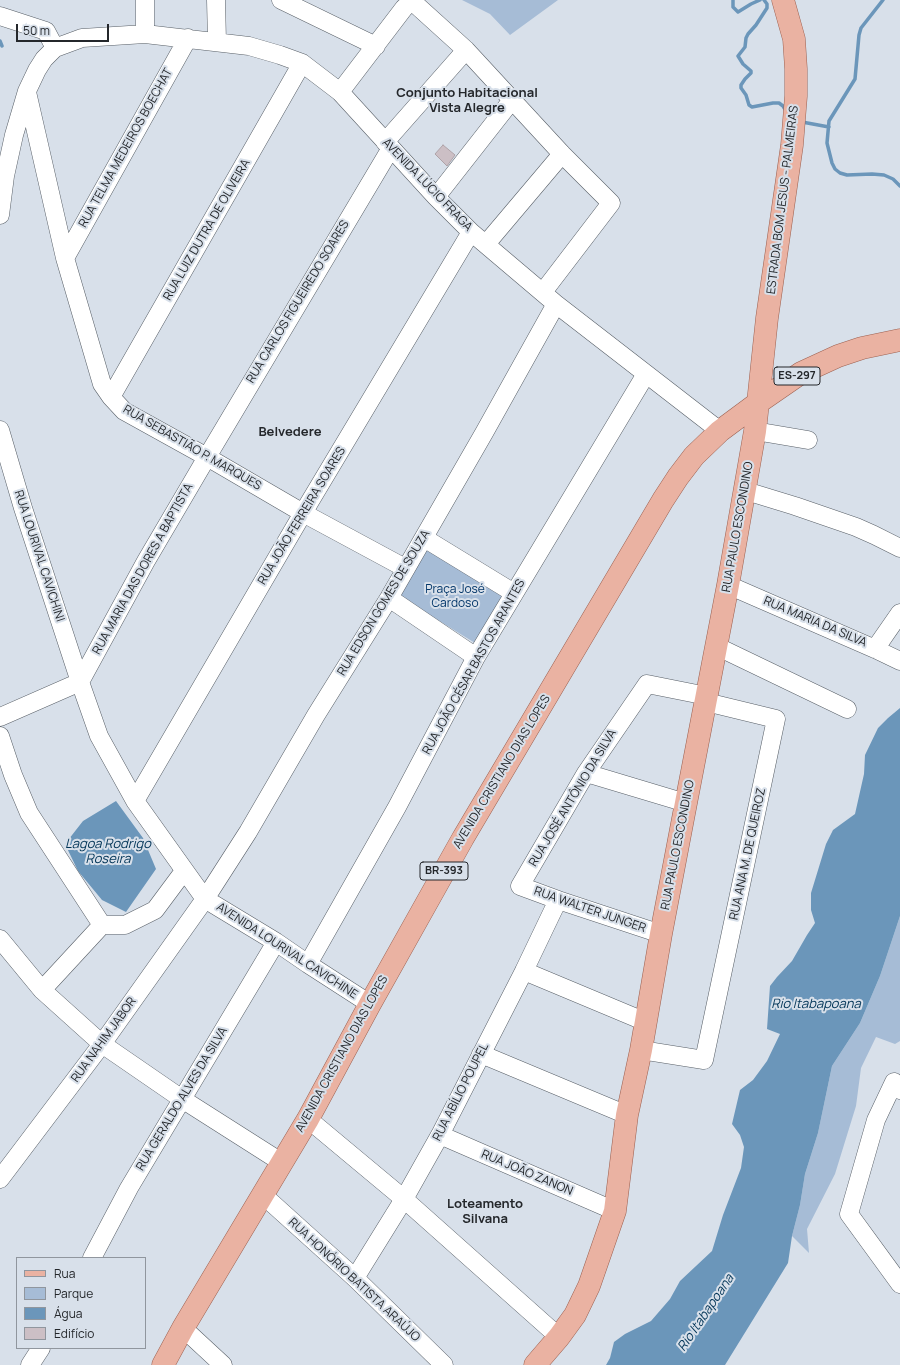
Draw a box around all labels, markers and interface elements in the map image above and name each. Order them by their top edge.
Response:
scale bar [18,16,111,42]
text: 50 m [23,22,50,39]
street label: RUA TELMA MEDEIROS BOECHAT [76,66,176,230]
district label: Conjunto Habitacional Vista Alegre [396,85,538,116]
street label: ESTRADA BOM JESUS - PALMEIRAS [764,105,802,295]
street label: AVENIDA LÚCIO FRAGA [379,136,475,234]
street label: RUA LUIZ DUTRA DE OLIVEIRA [161,157,253,303]
street label: RUA CARLOS FIGUEIREDO SOARES [244,218,352,386]
road number: ES-297 [774,367,820,385]
street label: RUA SEBASTIÃO P. MARQUES [120,402,264,494]
district label: Belvedere [258,424,322,440]
street label: RUA JOÃO FERREIRA SOARES [255,444,349,588]
street label: RUA PAULO ESCONDINO [719,461,757,593]
street label: RUA MARIA DAS DORES A BAPTISTA [90,481,196,657]
street label: RUA LOURIVAL CAVICHINI [11,488,67,624]
street label: RUA EDSON GOMES DE SOUZA [335,527,433,679]
street label: RUA JOÃO CÉSAR BASTOS ARANTES [420,577,528,757]
park label: Praça José Cardoso [425,583,485,611]
street label: RUA MARIA DA SILVA [761,594,869,650]
street label: AVENIDA CRISTIANO DIAS LOPES [450,693,554,851]
street label: RUA JOSÉ ANTÔNIO DA SILVA [526,727,620,869]
street label: RUA PAULO ESCONDINO [658,779,698,911]
street label: RUA ANA M. DE QUEIROZ [727,787,769,921]
water label: Lagoa Rodrigo Roseira [65,836,151,867]
road number: BR-393 [420,862,468,880]
street label: RUA WALTER JUNGER [532,884,648,936]
street label: AVENIDA LOURIVAL CAVICHINE [214,900,360,1002]
street label: AVENIDA CRISTIANO DIAS LOPES [293,973,391,1135]
street label: RUA NAHIM JABOR [68,995,140,1085]
water label: Rio Itabapoana [771,996,861,1012]
street label: RUA GERALDO ALVES DA SILVA [133,1025,231,1173]
street label: RUA ABÍLIO POUPEL [430,1041,492,1143]
street label: RUA JOÃO ZANON [479,1147,575,1199]
district label: Loteamento Silvana [447,1196,523,1227]
street label: RUA HONÓRIO BATISTA ARAÚJO [285,1215,423,1345]
legend [16,1257,146,1349]
text: Rua [54,1265,75,1282]
water label: Rio Itabapoana [675,1272,737,1354]
text: Parque [54,1285,93,1302]
text: Água [54,1305,83,1322]
text: Edifício [54,1325,94,1342]

